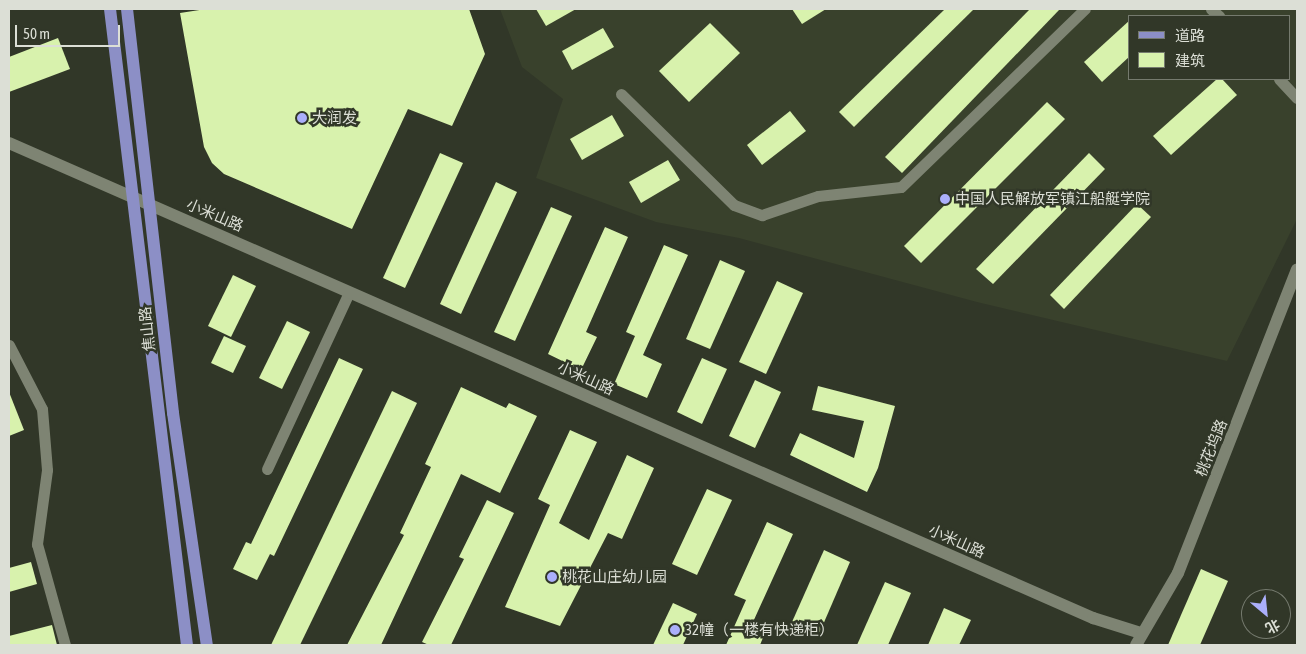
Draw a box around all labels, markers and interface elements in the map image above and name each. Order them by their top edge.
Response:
scale bar [18,15,122,47]
legend [1128,15,1291,80]
text: 50 m [23,25,50,42]
text: 道路 [1175,27,1205,44]
text: 建筑 [1175,52,1205,69]
place label: 大润发 [312,109,357,127]
marker: 大润发 [296,112,308,124]
place label: 中国人民解放军镇江船艇学院 [955,190,1150,208]
marker: 中国人民解放军镇江船艇学院 [939,193,951,205]
street label: 小米山路 [184,195,246,235]
street label: 焦山路 [136,306,158,352]
street label: 小米山路 [555,358,617,398]
street label: 桃花坞路 [1191,417,1231,479]
street label: 小米山路 [926,521,988,561]
place label: 桃花山庄幼儿园 [562,568,667,586]
marker: 桃花山庄幼儿园 [546,571,558,583]
north arrow [1241,589,1291,639]
text: 北 [1263,616,1283,637]
place label: 32幢（一楼有快递柜） [685,621,834,639]
marker: 32幢（一楼有快递柜） [669,624,681,636]

